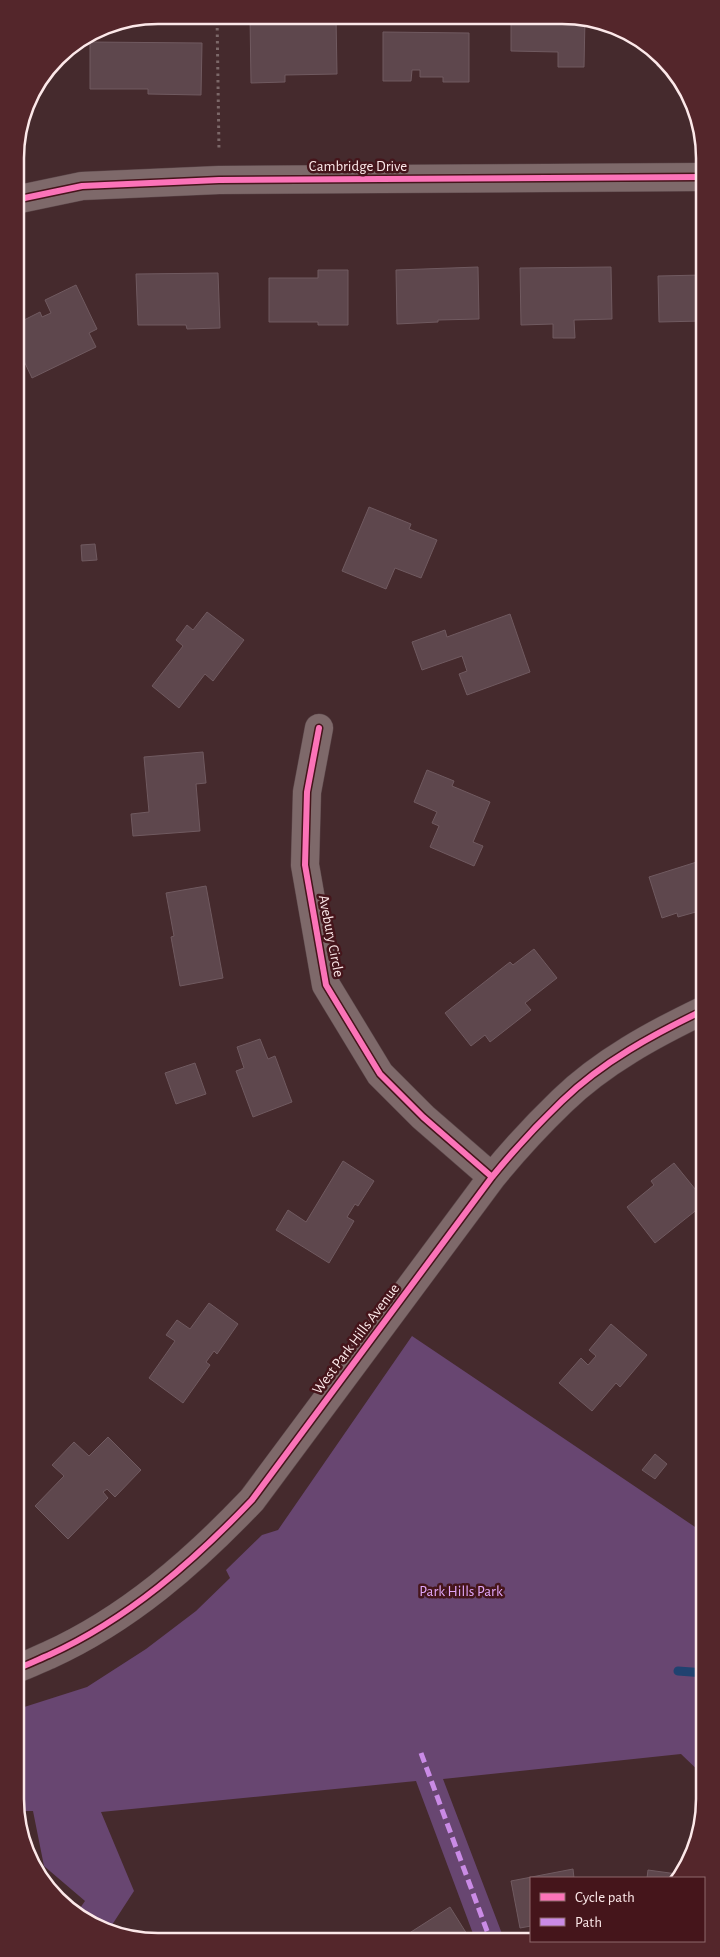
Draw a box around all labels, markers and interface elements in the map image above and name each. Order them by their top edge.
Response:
street label: Cambridge Drive [309,159,407,174]
street label: Avebury Circle [316,894,346,978]
street label: West Park Hills Avenue [310,1281,402,1397]
park label: Park Hills Park [419,1584,503,1599]
legend [530,1877,705,1942]
text: Cycle path [575,1890,635,1905]
text: Path [575,1915,602,1930]

